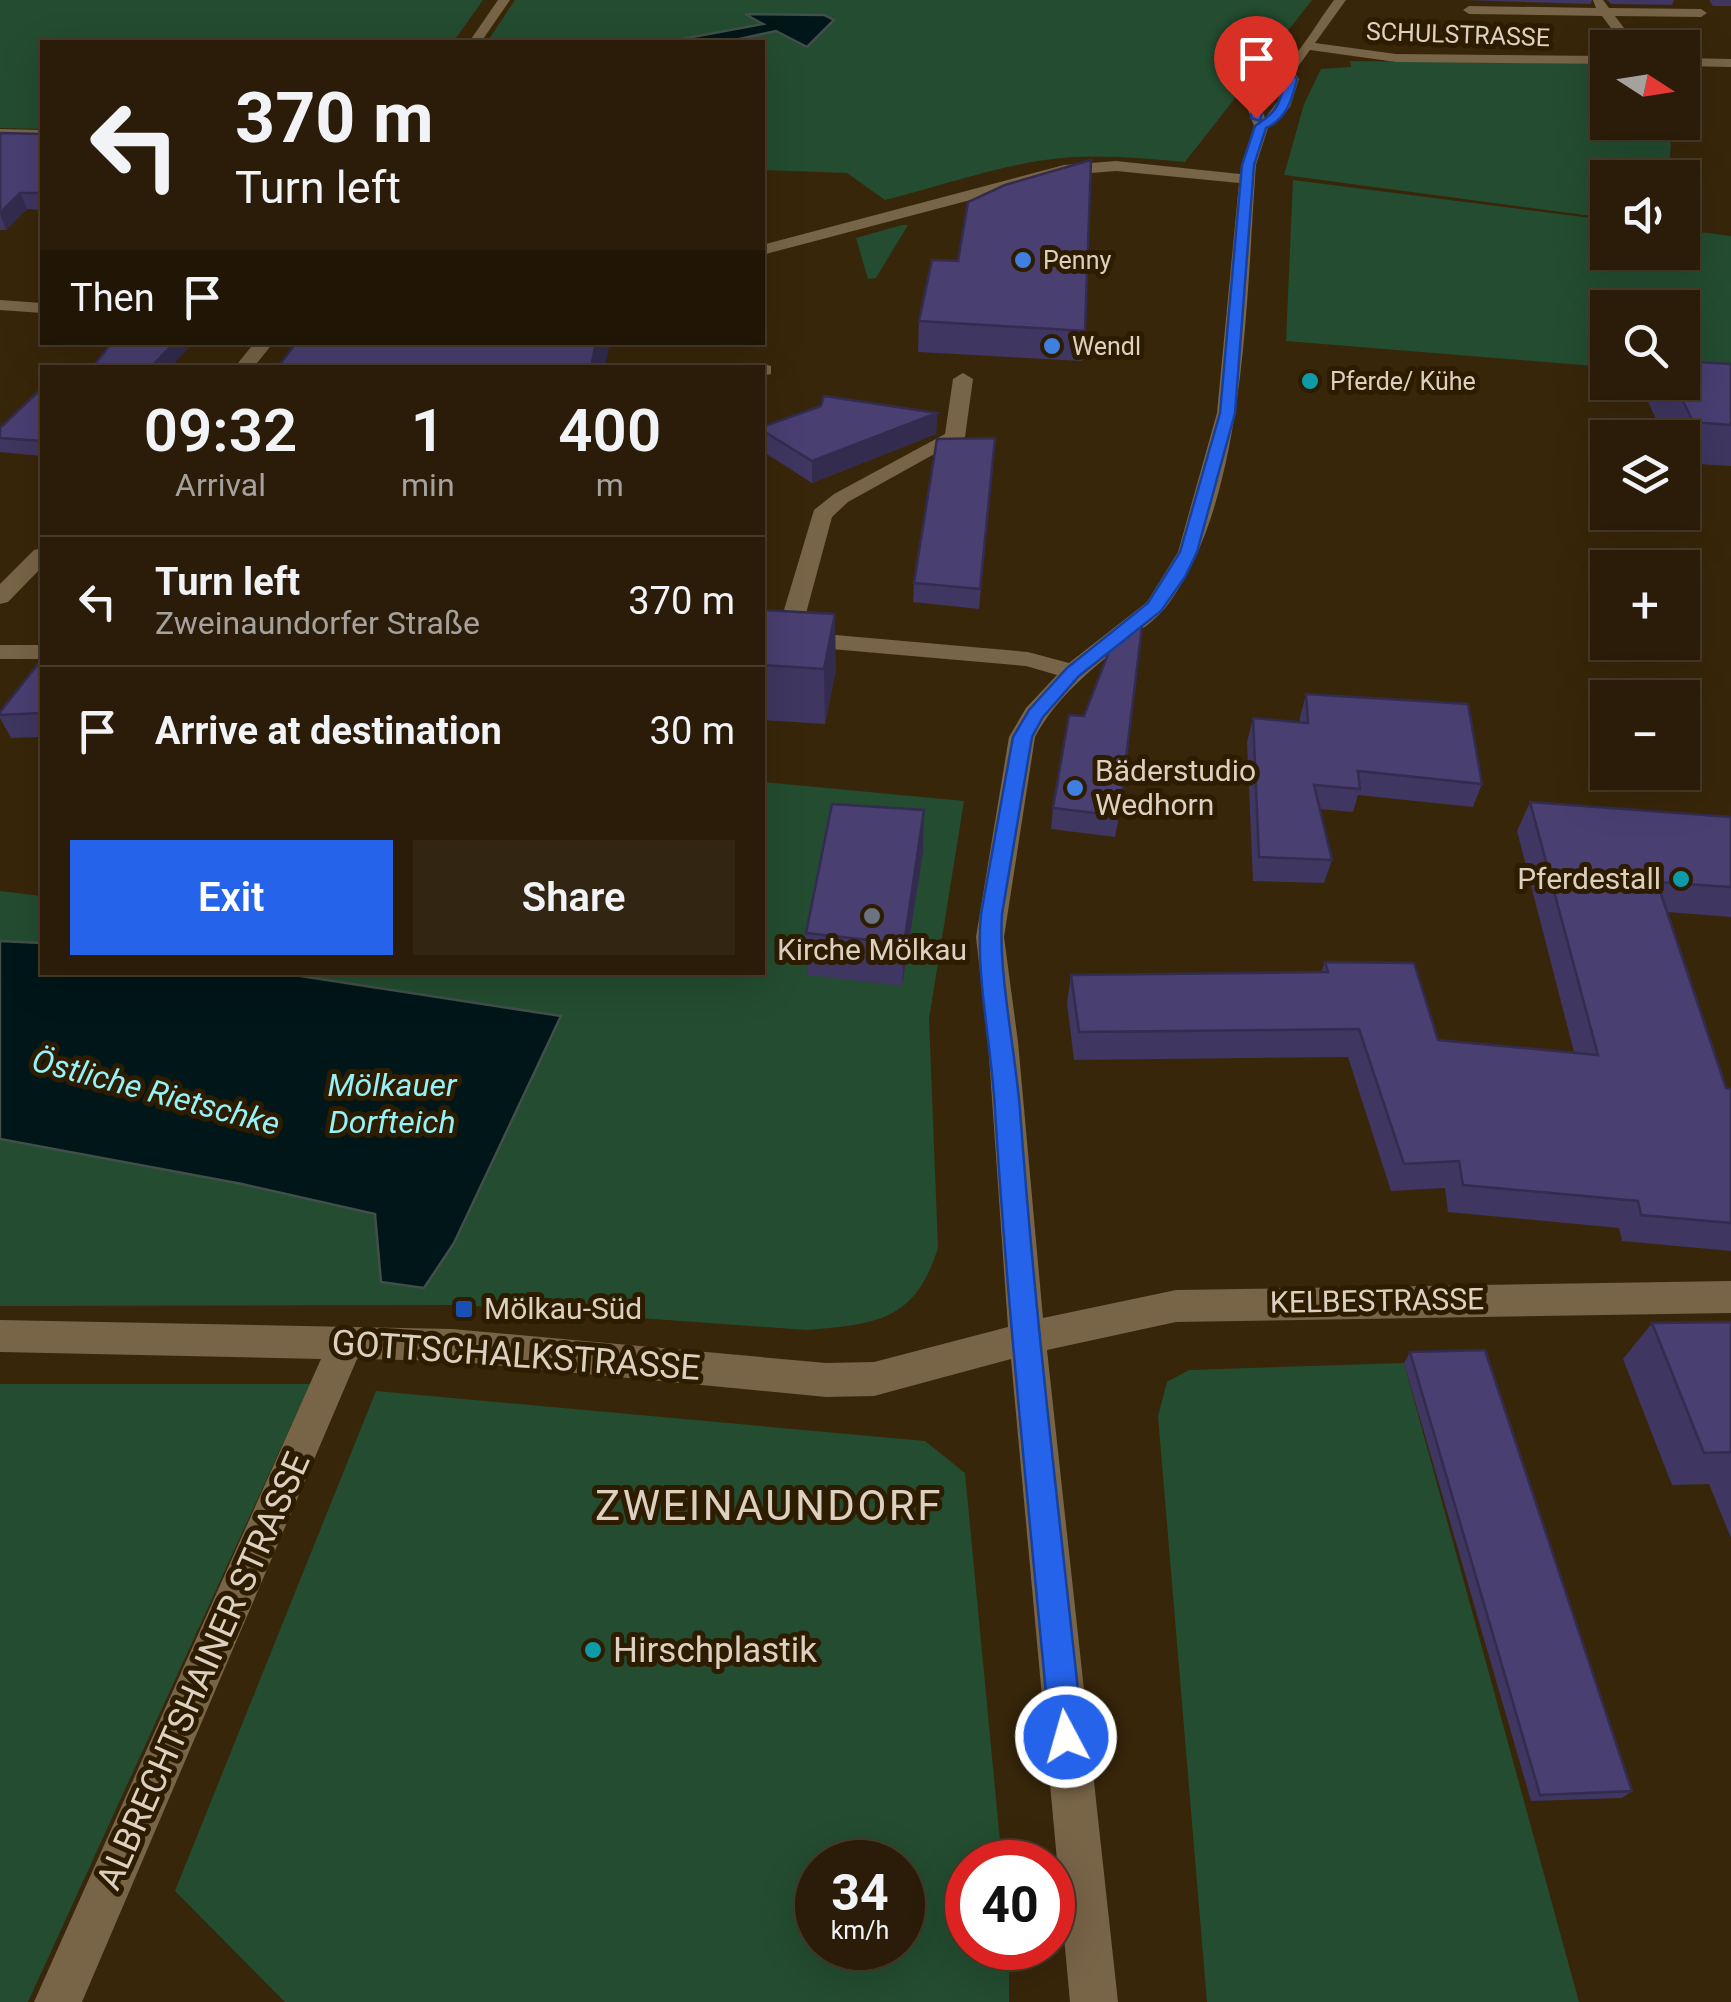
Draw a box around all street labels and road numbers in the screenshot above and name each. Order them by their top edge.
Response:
street label: SCHULSTRASSE [1366,17,1550,52]
street label: KELBESTRASSE [1270,1281,1484,1320]
street label: GOTTSCHALKSTRASSE [330,1322,702,1389]
street label: ALBRECHTSHAINER STRASSE [88,1446,319,1896]

